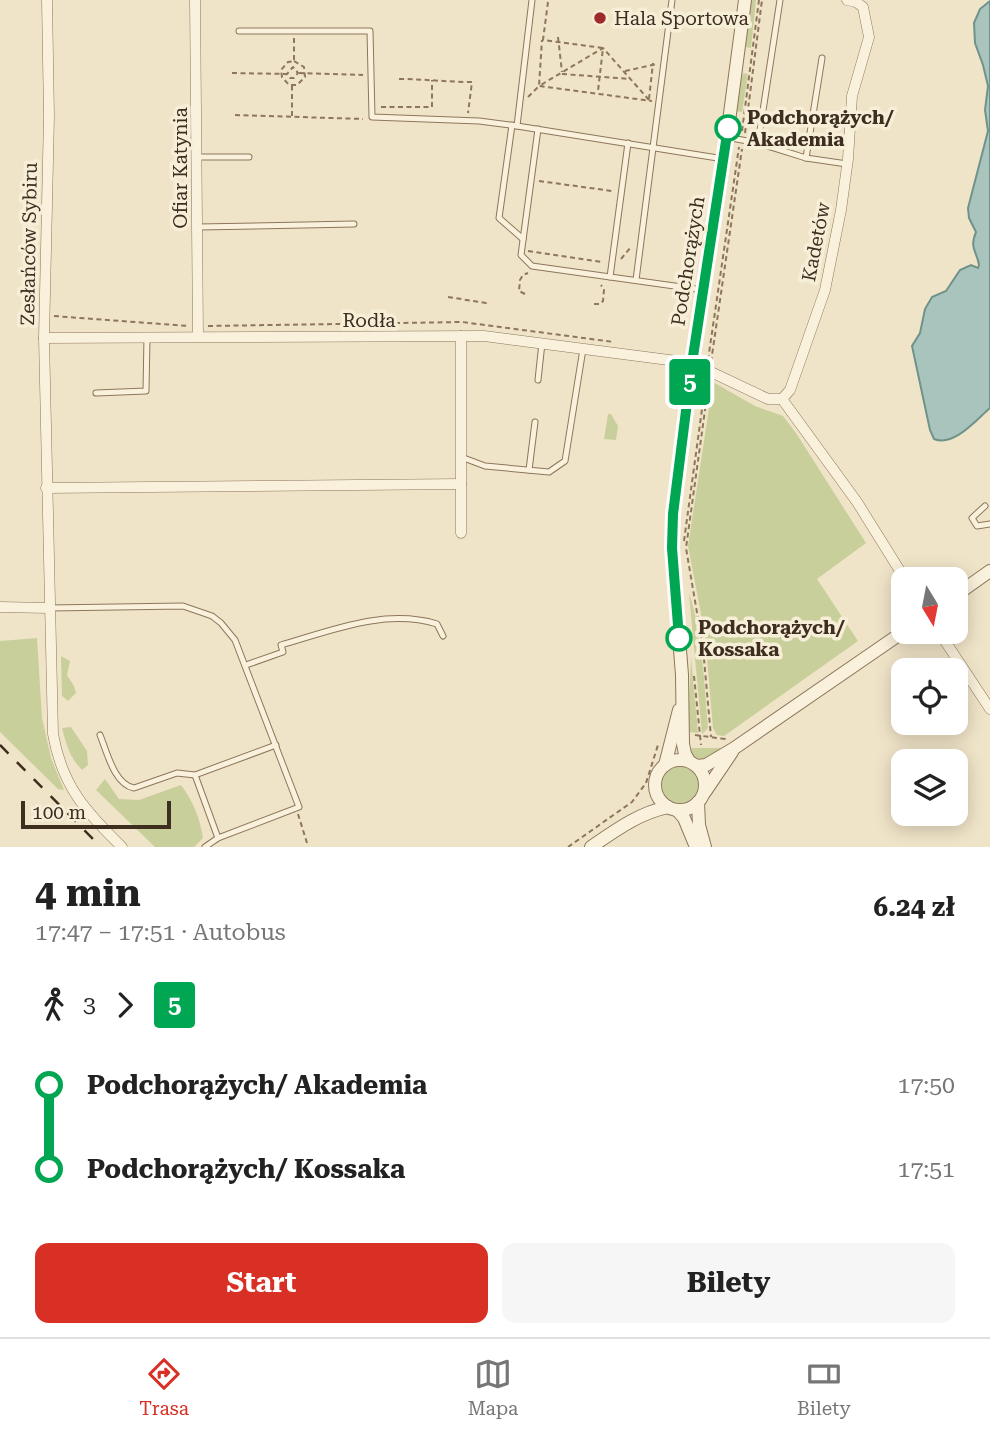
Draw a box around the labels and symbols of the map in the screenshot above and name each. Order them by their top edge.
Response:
place label: Hala Sportowa [614,7,750,30]
marker: Hala Sportowa [592,10,608,26]
place label: Podchorążych/ Akademia [747,106,895,151]
street label: Ofiar Katynia [169,107,192,229]
marker: Podchorążych/ Akademia [715,115,741,141]
street label: Zesłańców Sybiru [16,162,42,326]
street label: Podchorążych [666,195,710,327]
street label: Kadetów [797,200,835,284]
street label: Rodła [342,309,396,332]
line badge: 5 [667,359,713,405]
north arrow [891,567,968,644]
place label: Podchorążych/ Kossaka [698,616,846,661]
marker: Podchorążych/ Kossaka [666,625,692,651]
scale bar [21,798,172,830]

